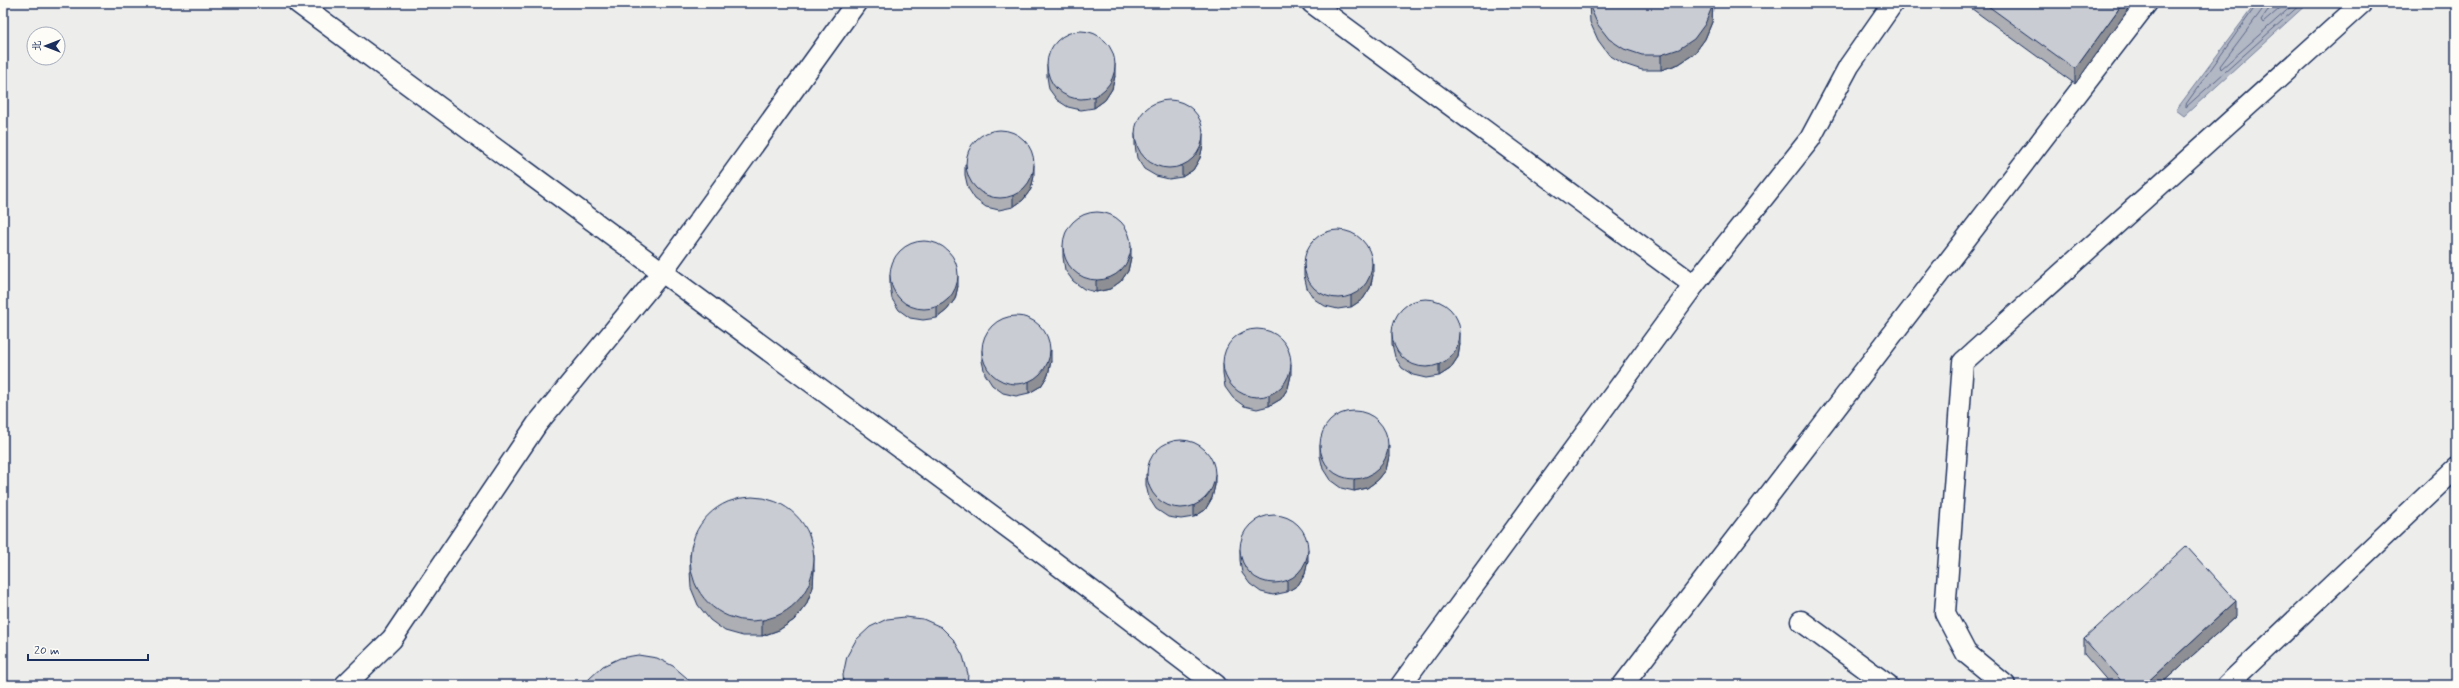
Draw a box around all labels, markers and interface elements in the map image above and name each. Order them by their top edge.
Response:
north arrow [26,26,66,66]
text: 北 [30,41,44,52]
scale bar [28,636,148,662]
text: 20 m [34,643,60,659]

